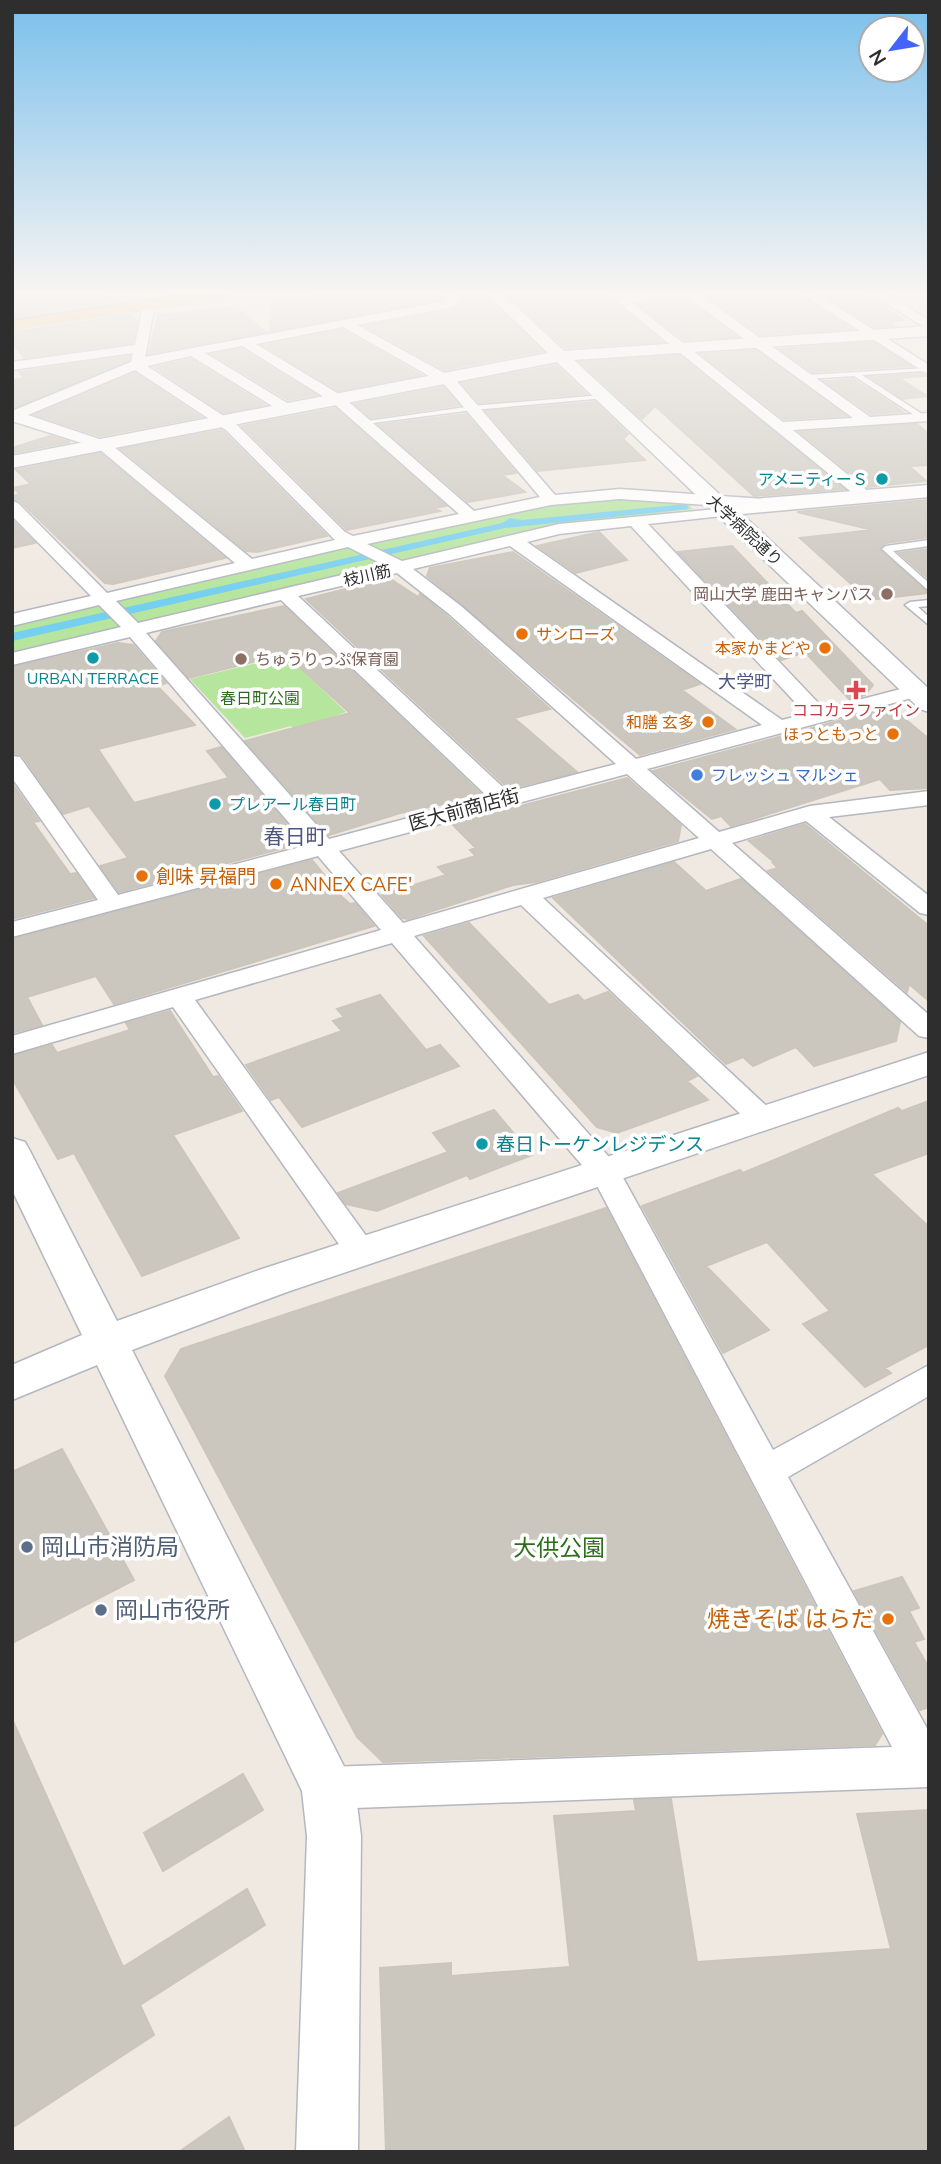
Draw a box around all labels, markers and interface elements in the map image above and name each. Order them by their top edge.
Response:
north arrow [857,14,927,84]
text: N [863,44,893,70]
place label: アメニティーＳ [758,469,868,491]
marker: アメニティーＳ [874,471,890,487]
street label: 大学病院通り [702,490,787,572]
street label: 枝川筋 [341,560,393,592]
place label: 岡山大学 鹿田キャンパス [693,584,873,606]
marker: 岡山大学 鹿田キャンパス [879,586,895,602]
place label: サンローズ [536,624,615,646]
marker: サンローズ [514,626,530,642]
place label: 本家かまどや [715,638,811,660]
marker: 本家かまどや [817,640,833,656]
place label: ちゅうりっぷ保育園 [255,649,399,671]
marker: URBAN TERRACE [85,650,101,666]
marker: ちゅうりっぷ保育園 [233,651,249,667]
place label: URBAN TERRACE [27,668,159,690]
district label: 大学町 [718,670,772,694]
marker: ココカラファイン [848,682,864,698]
park label: 春日町公園 [220,688,300,710]
place label: ココカラファイン [792,700,920,722]
place label: 和膳 玄多 [626,712,694,734]
marker: 和膳 玄多 [700,714,716,730]
place label: ほっともっと [783,724,879,746]
marker: ほっともっと [885,726,901,742]
place label: フレッシュ マルシェ [711,765,859,787]
marker: フレッシュ マルシェ [689,767,705,783]
street label: 医大前商店街 [406,783,523,837]
place label: プレアール春日町 [229,794,356,816]
marker: プレアール春日町 [207,796,223,812]
district label: 春日町 [264,823,327,851]
place label: 創味 昇福門 [156,864,256,890]
marker: 創味 昇福門 [134,868,150,884]
place label: ANNEX CAFE' [290,872,412,898]
marker: ANNEX CAFE' [268,876,284,892]
place label: 春日トーケンレジデンス [496,1132,704,1158]
marker: 春日トーケンレジデンス [474,1136,490,1152]
place label: 岡山市消防局 [41,1532,179,1563]
park label: 大供公園 [513,1533,605,1564]
marker: 岡山市消防局 [19,1539,35,1555]
place label: 岡山市役所 [115,1595,230,1626]
marker: 岡山市役所 [93,1602,109,1618]
place label: 焼きそば はらだ [707,1604,874,1635]
marker: 焼きそば はらだ [880,1611,896,1627]

